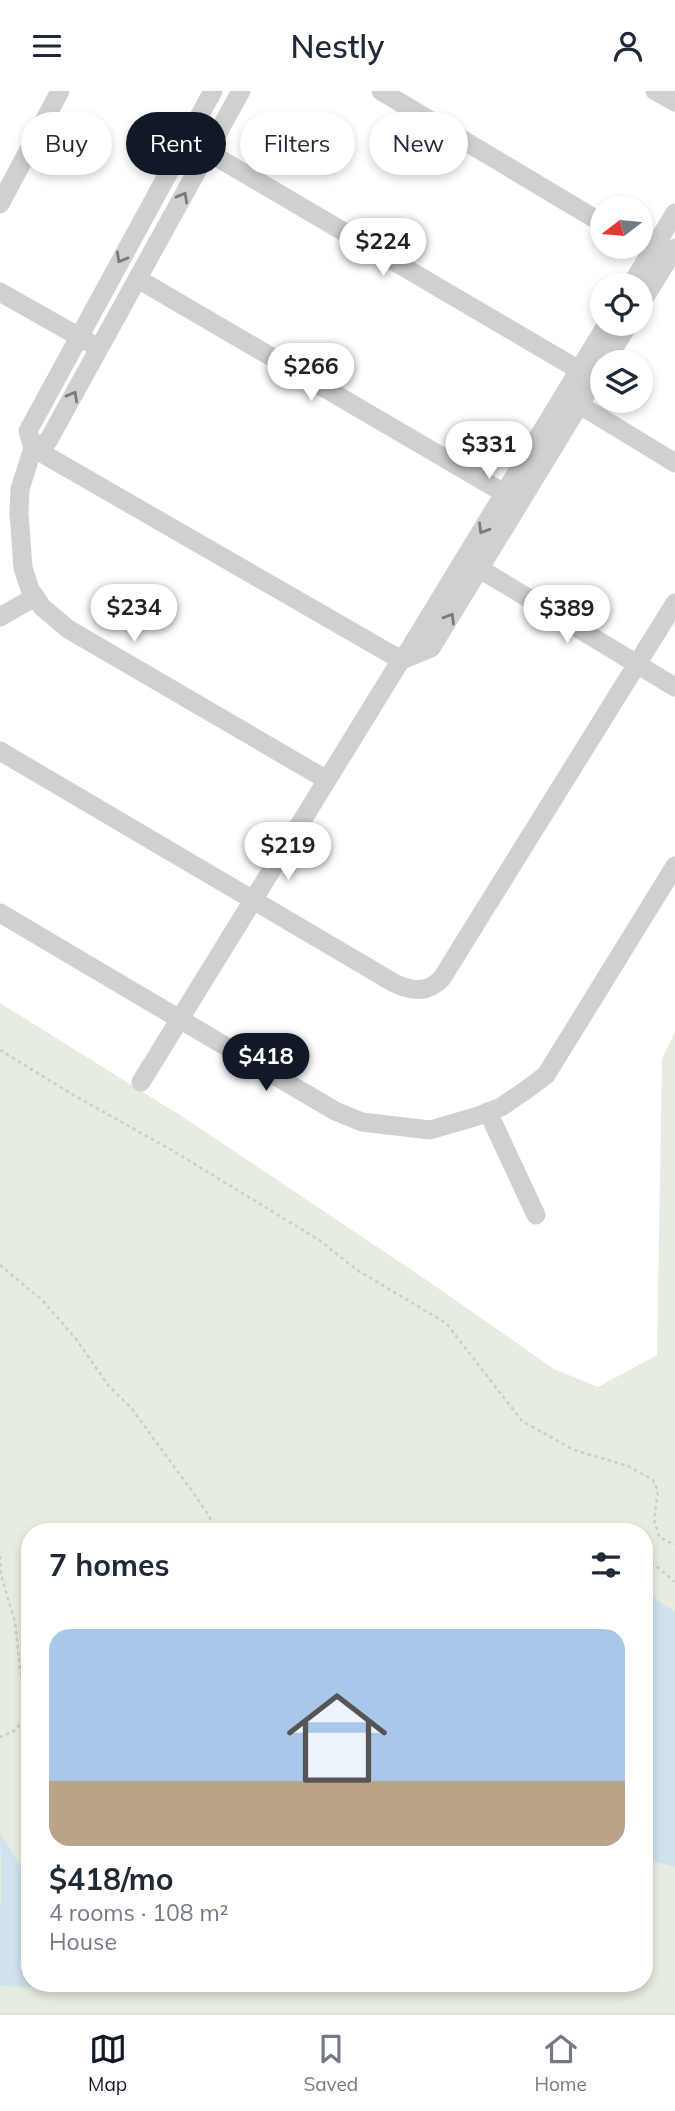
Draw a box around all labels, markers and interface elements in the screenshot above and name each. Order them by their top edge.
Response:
text: Nestly [291,26,384,66]
icon: menu [28,27,66,65]
icon: person [609,27,647,65]
chip: Buy [21,112,112,175]
chip: Rent [126,112,226,175]
chip: Filters [240,112,355,175]
chip: New [369,112,468,175]
one-way arrow [175,191,188,204]
north arrow [590,196,653,259]
map controls [590,196,653,413]
pin: $224 [342,219,424,278]
text: $224 [355,226,411,255]
one-way arrow [116,251,129,264]
button: locate [590,273,653,336]
pin: $266 [270,343,352,403]
button: layers [590,350,653,413]
text: $266 [283,351,339,380]
one-way arrow [65,391,78,403]
pin: $331 [448,421,530,481]
text: $331 [461,429,517,458]
one-way arrow [478,521,491,534]
pin: $234 [93,585,175,644]
pin: $389 [526,585,608,645]
text: $234 [106,592,162,621]
text: $389 [539,593,595,622]
one-way arrow [441,613,454,626]
pin: $219 [247,823,329,882]
text: $219 [260,830,316,859]
pin: $418 [225,1033,307,1093]
text: $418 [238,1041,294,1070]
text: 7 homes [49,1546,170,1584]
icon: filters [587,1546,625,1584]
icon: home [274,1675,400,1801]
text: $418/mo [49,1860,173,1898]
text: 4 rooms · 108 m² [49,1898,229,1927]
text: House [49,1927,117,1956]
tab: Map [88,2030,127,2096]
tab: Saved [303,2030,358,2096]
tab: Home [534,2030,587,2096]

